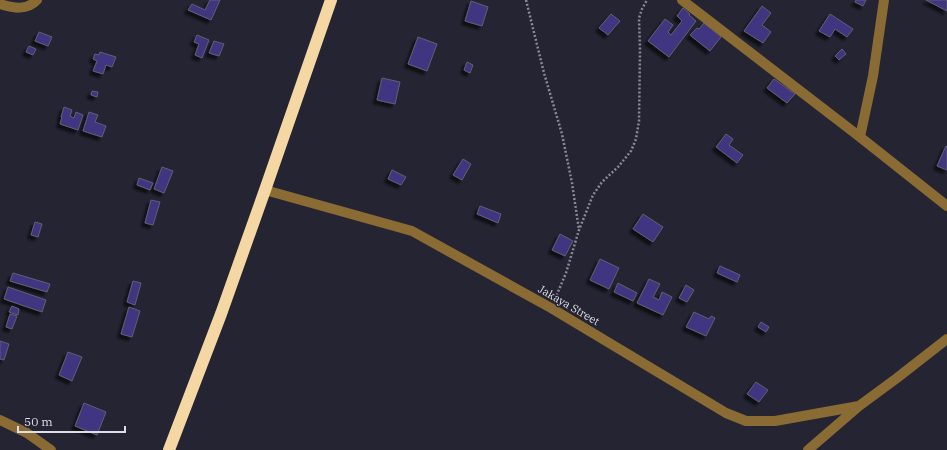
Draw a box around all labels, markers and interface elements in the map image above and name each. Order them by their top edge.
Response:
street label: Jakaya Street [536,282,602,328]
scale bar [18,408,125,434]
text: 50 m [24,414,53,429]

